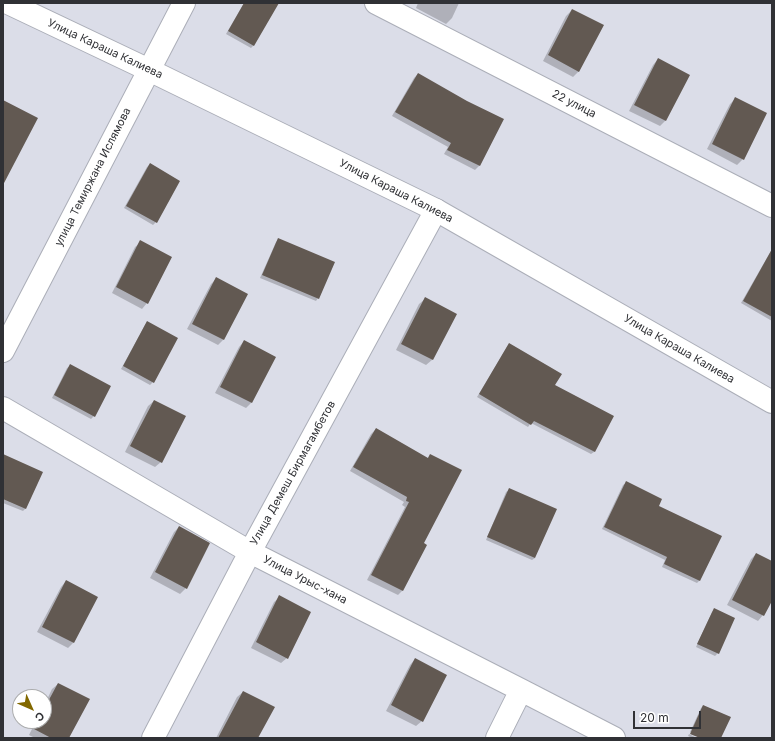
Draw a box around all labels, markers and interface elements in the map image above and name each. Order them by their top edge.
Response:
street label: Улица Караша Калиева [45,16,165,82]
street label: 22 улица [550,87,598,121]
street label: улица Темиржана Ислямова [52,105,134,249]
street label: Улица Караша Калиева [337,157,455,225]
street label: Улица Караша Калиева [621,312,737,386]
street label: Улица Демеш Бирмагамбетов [248,398,338,548]
street label: Улица Урыс-хана [261,553,349,607]
north arrow [12,689,52,729]
scale bar [635,703,703,729]
text: С [32,709,48,725]
text: 20 m [640,710,669,725]

